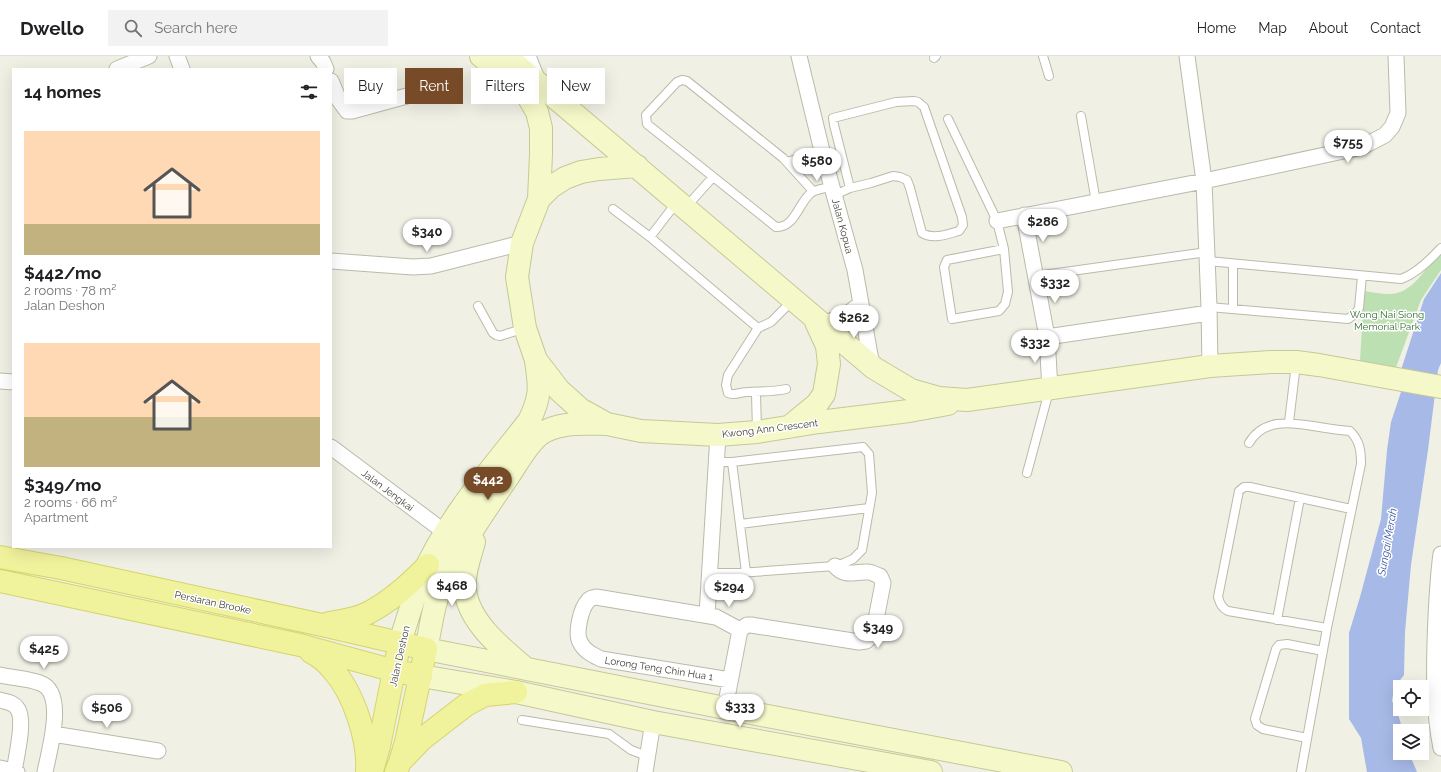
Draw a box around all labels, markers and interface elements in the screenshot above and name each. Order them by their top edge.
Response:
search box [108,10,388,46]
text: Dwello [20,17,84,39]
icon: search [122,17,144,39]
text: Search here [154,19,237,37]
text: Home [1197,20,1236,36]
text: Map [1258,20,1287,36]
text: About [1309,20,1348,36]
text: Contact [1370,20,1421,36]
chip: Buy [344,68,397,104]
chip: Rent [405,68,463,104]
chip: Filters [471,68,539,104]
chip: New [547,68,605,104]
icon: filters [298,81,320,103]
text: 14 homes [24,82,101,102]
pin: $755 [1324,130,1372,164]
text: $755 [1333,135,1363,150]
pin: $580 [793,148,841,182]
text: $580 [801,153,833,168]
icon: home [136,157,208,229]
street label: Jalan Kopua [830,197,855,255]
pin: $286 [1019,209,1067,243]
text: $286 [1027,214,1059,229]
pin: $340 [403,219,451,253]
text: $340 [412,224,442,239]
text: $442/mo [24,263,101,283]
pin: $332 [1031,270,1079,304]
text: $332 [1040,275,1070,290]
text: 2 rooms · 78 m² [24,283,116,298]
text: Jalan Deshon [24,298,105,313]
pin: $262 [830,305,878,339]
park label: Wong Nai Siong Memorial Park [1350,309,1424,332]
text: $262 [839,310,869,325]
pin: $332 [1011,330,1059,364]
text: $332 [1020,335,1050,350]
icon: home [136,369,208,441]
street label: Kwong Ann Crescent [721,417,819,440]
street label: Jalan Jengkai [360,467,416,513]
pin: $442 [464,467,512,501]
text: $442 [473,472,503,487]
text: $349/mo [24,475,101,495]
text: 2 rooms · 66 m² [24,495,117,510]
water label: Sungai Merah [1375,507,1400,578]
text: Apartment [24,510,88,525]
pin: $468 [428,573,476,607]
pin: $294 [705,574,753,608]
text: $468 [436,578,468,593]
text: $294 [714,579,744,594]
street label: Persiaran Brooke [174,589,252,616]
pin: $349 [854,615,902,649]
text: $349 [863,620,893,635]
street label: Jalan Deshon [387,624,412,688]
pin: $425 [20,636,68,670]
text: $425 [29,641,59,656]
street label: Lorong Teng Chin Hua 1 [604,654,715,683]
map controls [1393,680,1429,760]
button: locate [1393,680,1429,716]
pin: $333 [716,694,764,728]
pin: $506 [83,695,131,729]
text: $333 [725,699,755,714]
text: $506 [91,700,123,715]
button: layers [1393,724,1429,760]

